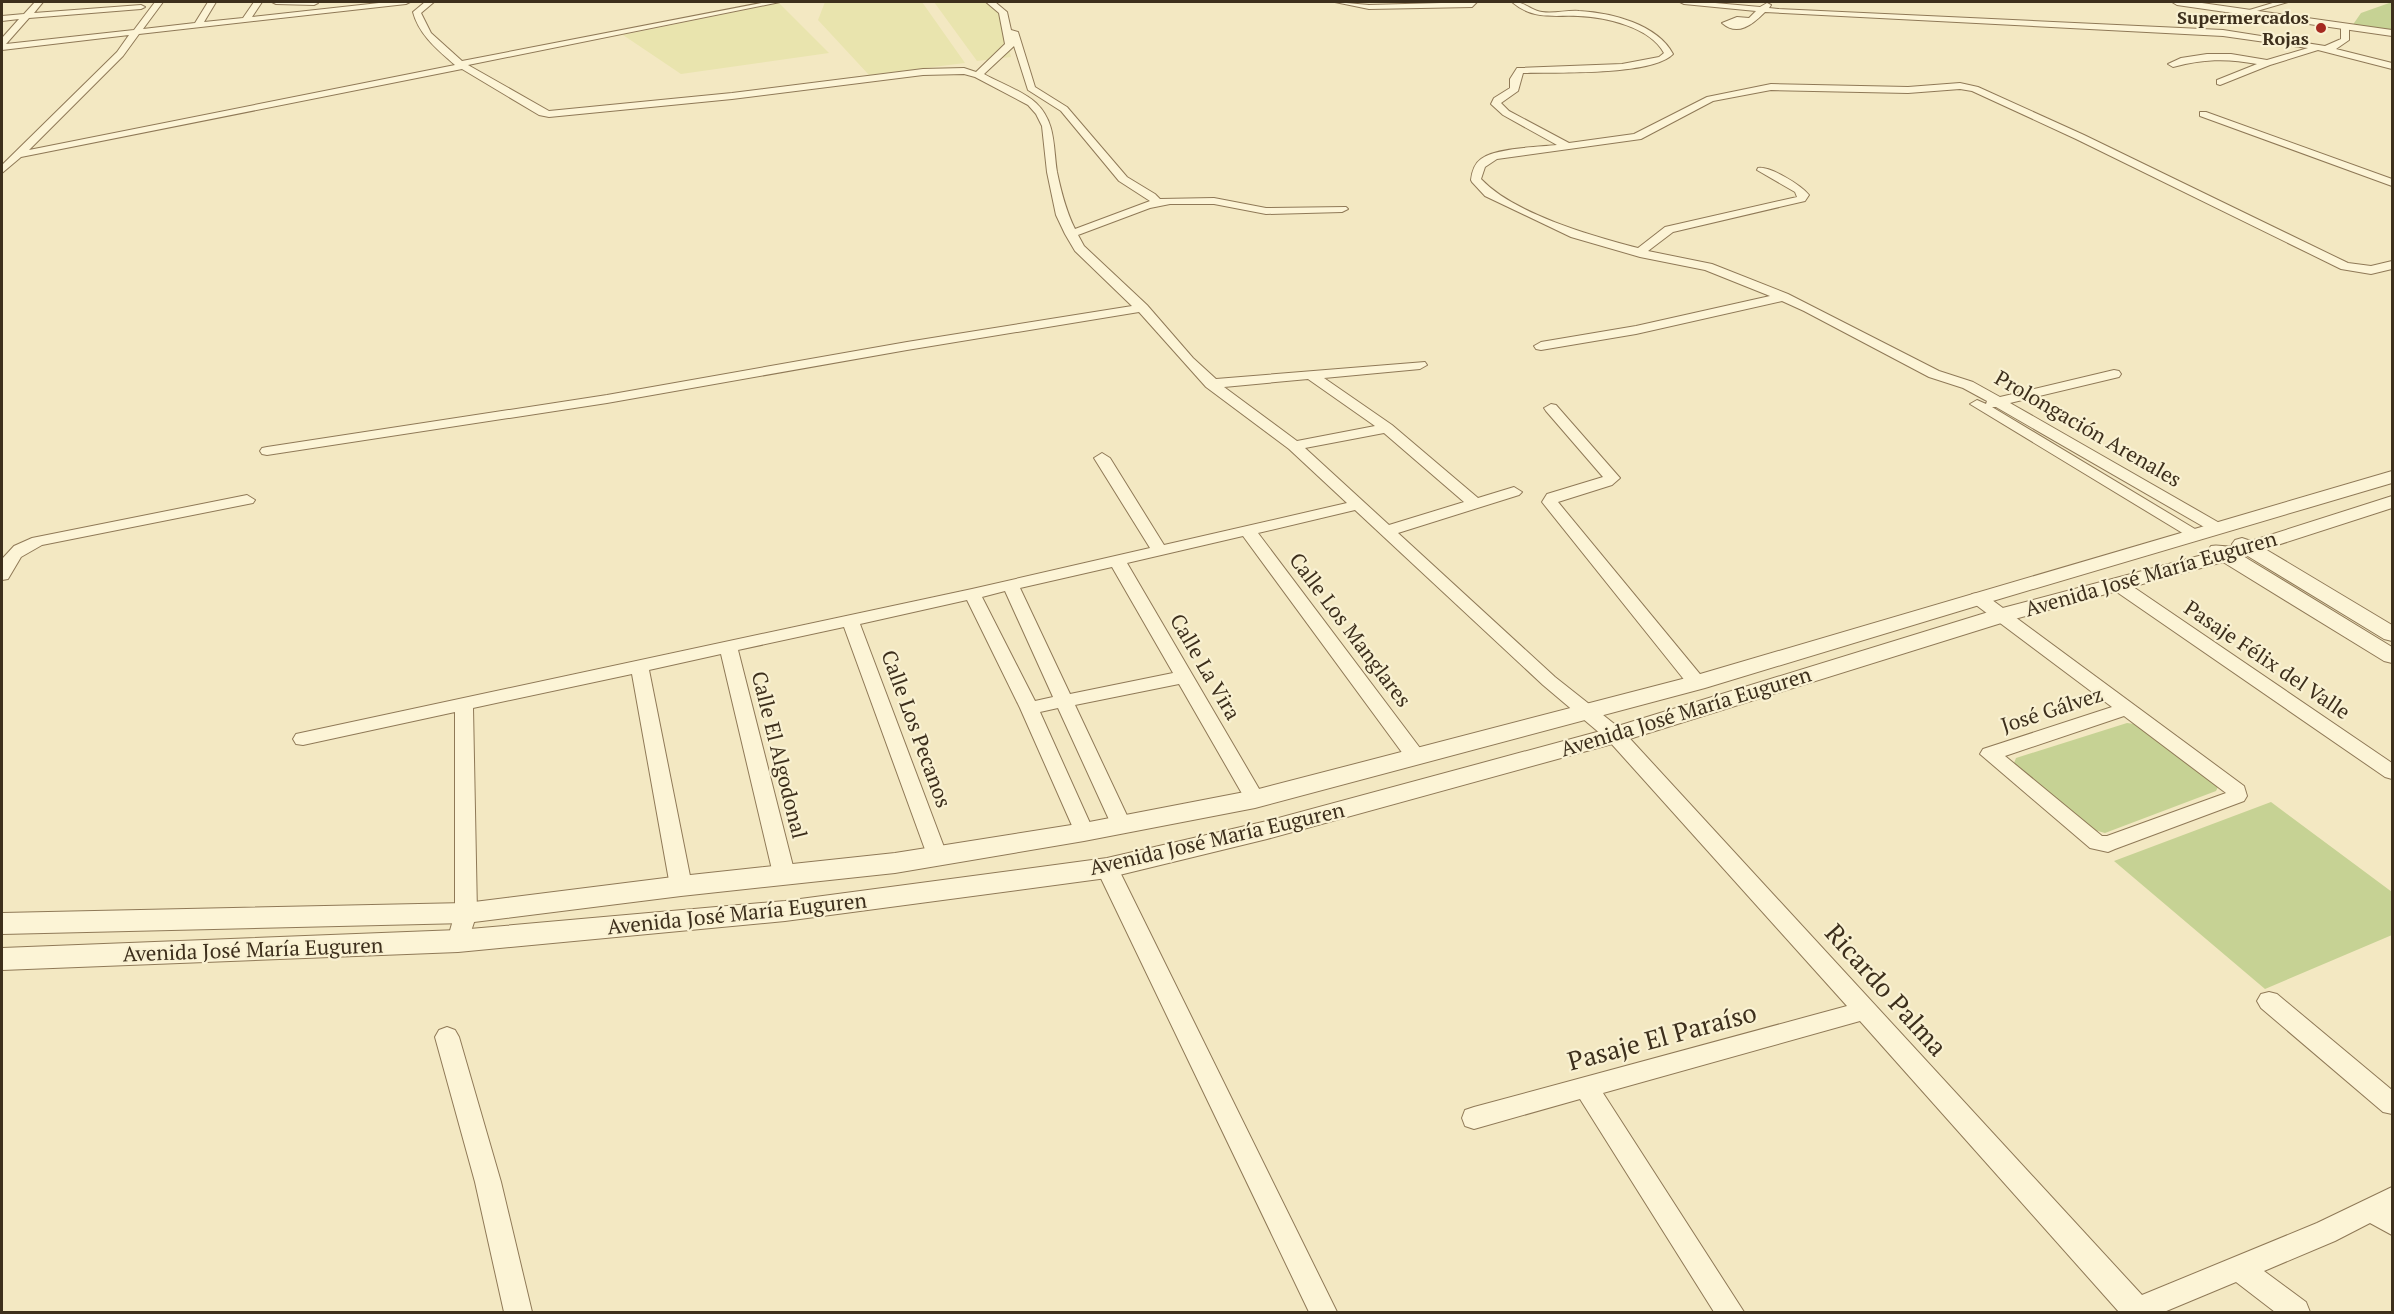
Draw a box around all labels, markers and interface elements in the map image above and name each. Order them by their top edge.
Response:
place label: Supermercados Rojas [2177,5,2309,50]
marker: Supermercados Rojas [2314,21,2328,35]
street label: Prolongación Arenales [1990,363,2187,493]
street label: Avenida José María Euguren [2022,524,2280,622]
street label: Calle Los Manglares [1283,546,1418,712]
street label: Pasaje Félix del Valle [2179,593,2356,725]
street label: Calle La Vira [1164,608,1248,725]
street label: Calle Los Pecanos [875,646,958,811]
street label: Avenida José María Euguren [1557,659,1815,763]
street label: Calle El Algodonal [746,668,814,841]
street label: José Gálvez [1997,679,2106,739]
street label: Avenida José María Euguren [1087,795,1347,881]
street label: Avenida José María Euguren [606,885,869,941]
street label: Ricardo Palma [1818,916,1955,1063]
street label: Avenida José María Euguren [122,930,384,968]
street label: Pasaje El Paraíso [1563,994,1760,1078]

